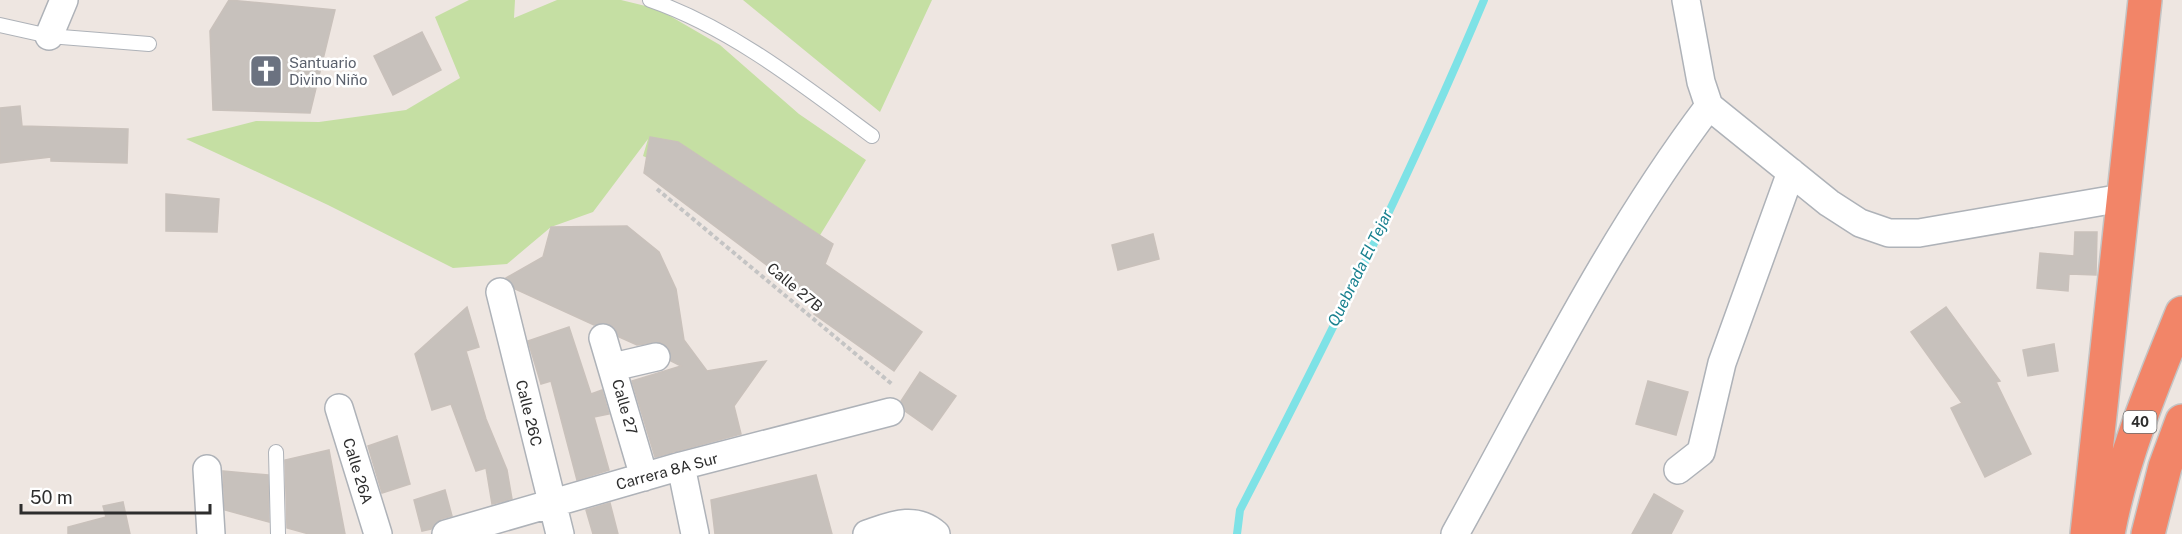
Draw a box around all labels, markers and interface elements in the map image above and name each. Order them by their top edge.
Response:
church icon: Santuario Divino Niño [248,53,284,89]
place label: Santuario Divino Niño [289,54,367,88]
water label: Quebrada El Tejar [1323,206,1397,330]
street label: Calle 27B [764,259,826,315]
street label: Calle 27 [609,377,641,437]
street label: Calle 26C [513,378,545,448]
road number: 40 [2124,411,2156,433]
street label: Calle 26A [340,436,376,506]
street label: Carrera 8A Sur [614,449,720,493]
scale bar [21,477,210,515]
text: 50 m [30,487,73,508]

